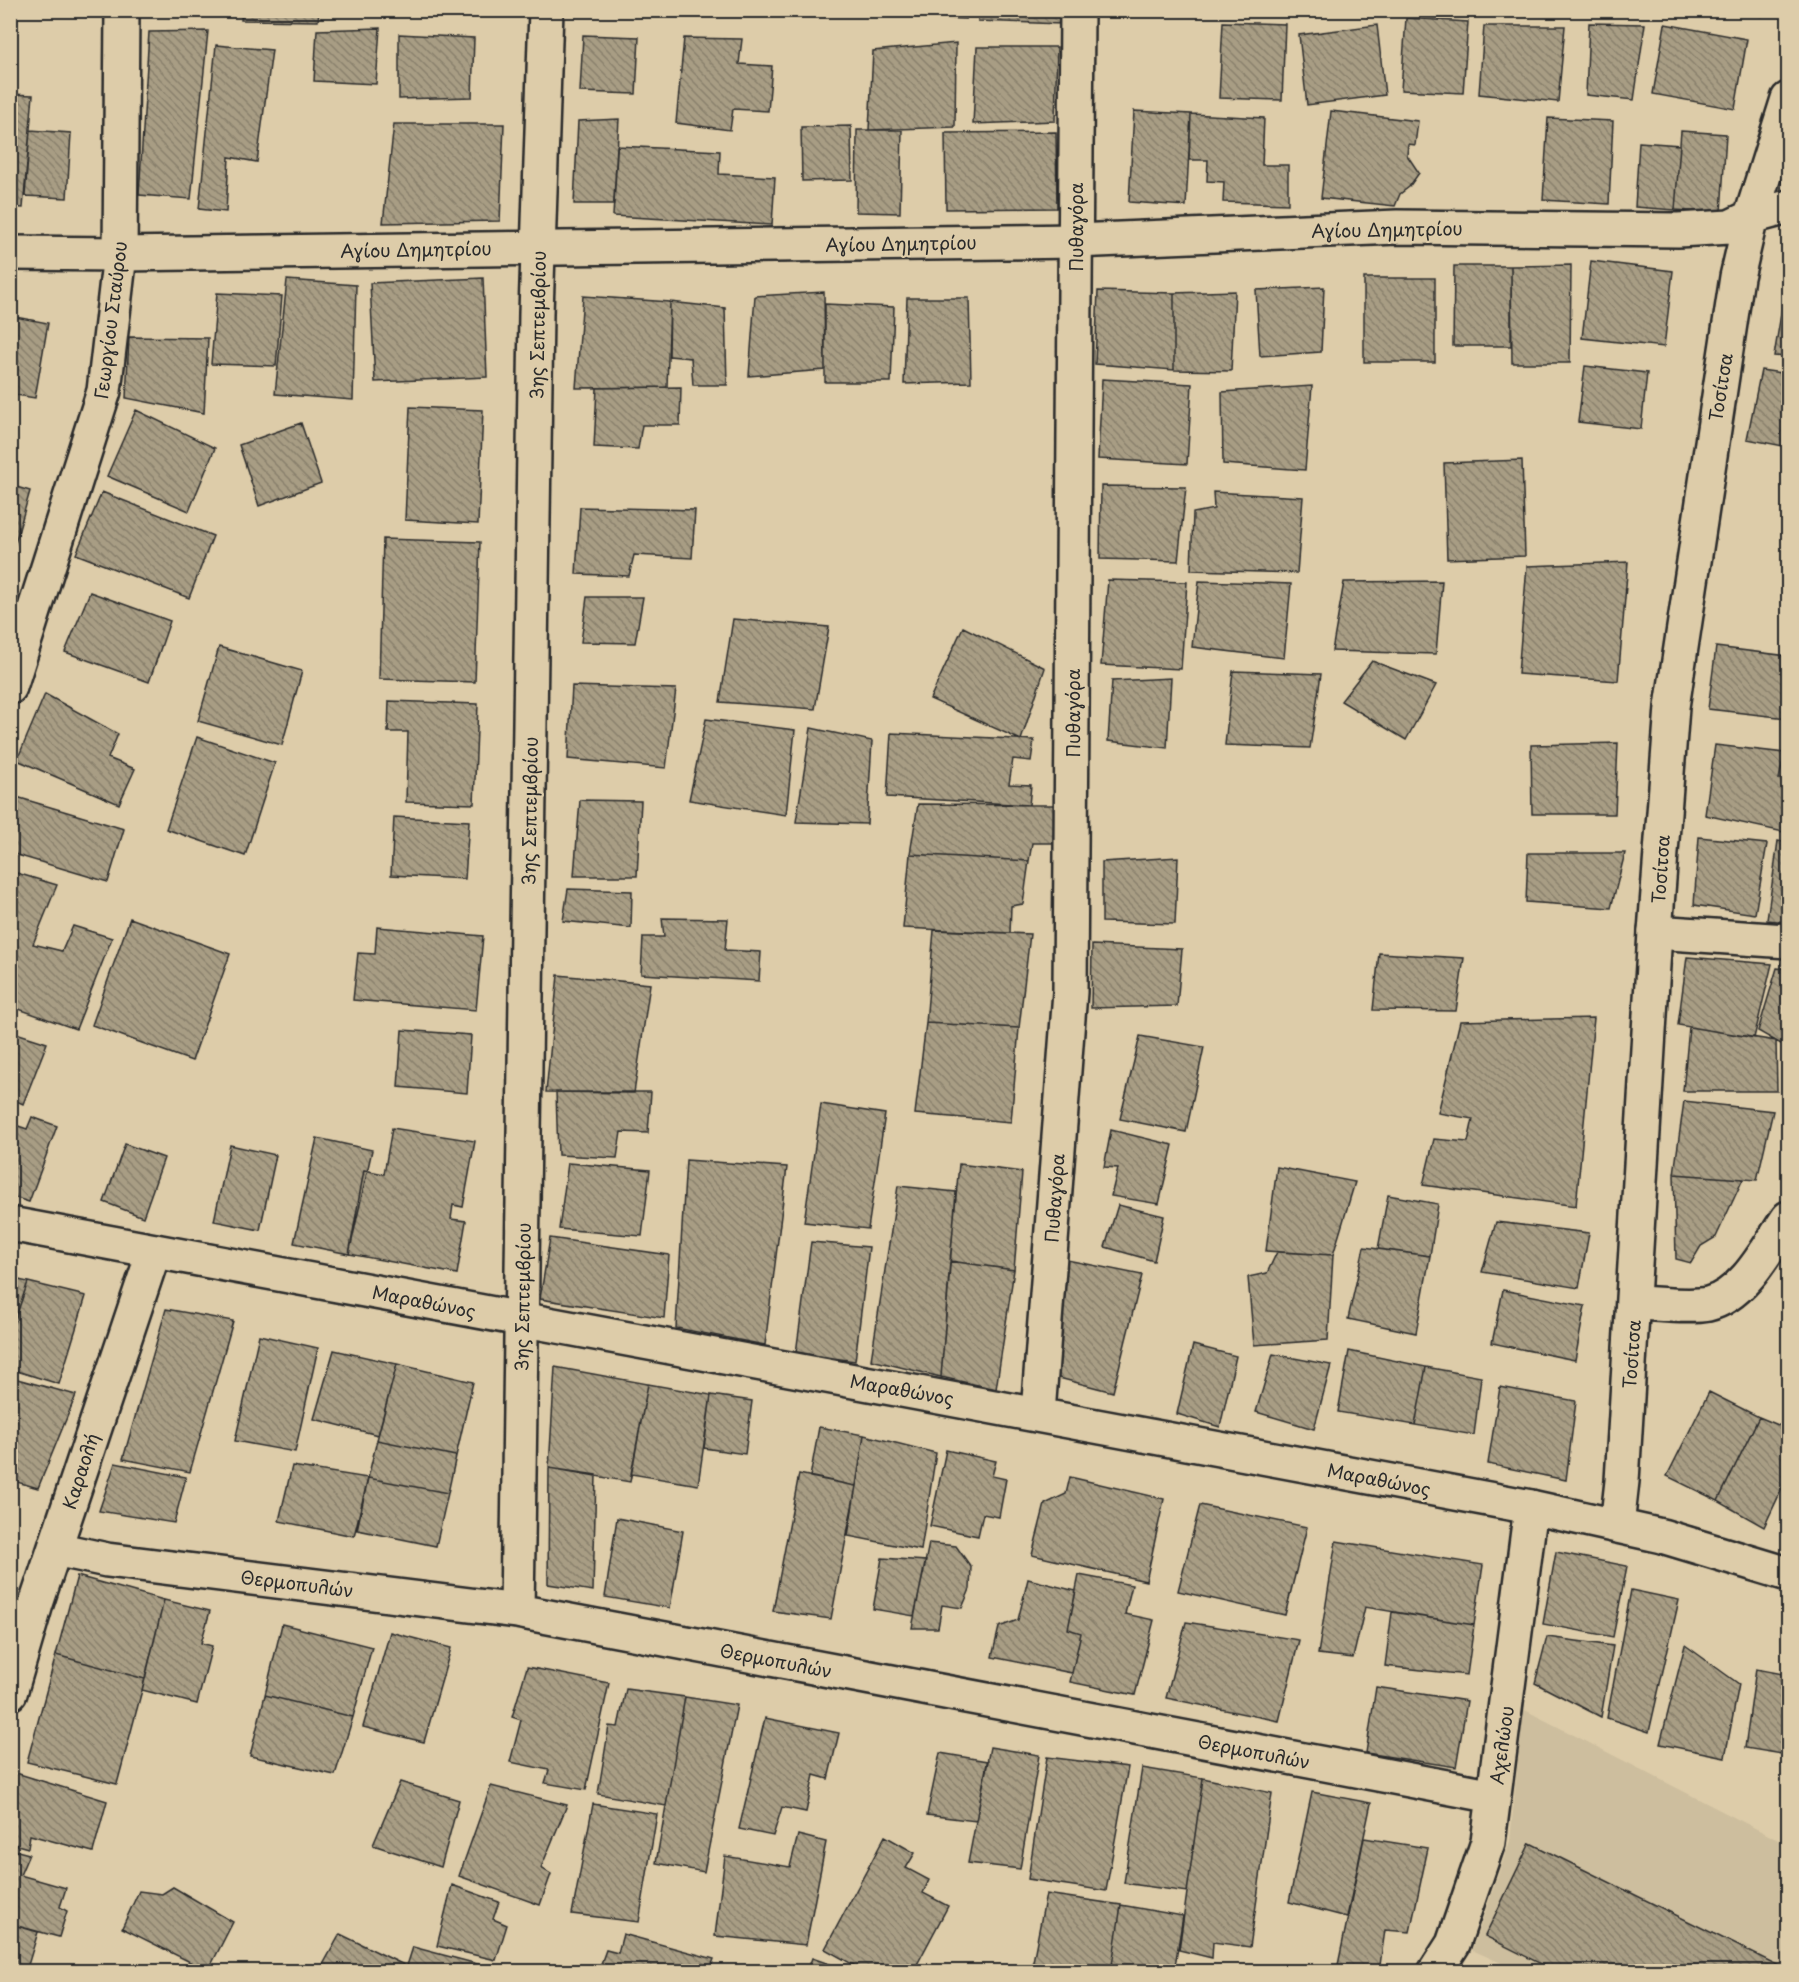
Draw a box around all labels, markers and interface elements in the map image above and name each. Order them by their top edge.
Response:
street label: Πυθαγόρα [1062,182,1089,272]
street label: Αγίου Δημητρίου [1311,214,1463,244]
street label: Αγίου Δημητρίου [825,228,977,258]
street label: Αγίου Δημητρίου [340,234,492,264]
street label: Γεωργίου Σταύρου [87,240,133,400]
street label: 3ης Σεπτεμβρίου [522,250,552,400]
street label: Τοσίτσα [1701,351,1739,423]
street label: Πυθαγόρα [1059,668,1086,758]
street label: 3ης Σεπτεμβρίου [514,736,544,886]
street label: Τοσίτσα [1644,834,1676,904]
street label: Πυθαγόρα [1037,1152,1071,1243]
street label: 3ης Σεπτεμβρίου [507,1222,537,1372]
street label: Μαραθώνος [370,1278,478,1324]
street label: Τοσίτσα [1615,1319,1647,1389]
street label: Μαραθώνος [848,1367,956,1411]
street label: Καραολή [55,1429,105,1513]
street label: Μαραθώνος [1325,1456,1433,1502]
street label: Θερμοπυλών [239,1563,355,1603]
street label: Θερμοπυλών [718,1636,834,1684]
street label: Αχελώου [1482,1704,1520,1786]
street label: Θερμοπυλών [1196,1727,1312,1775]

